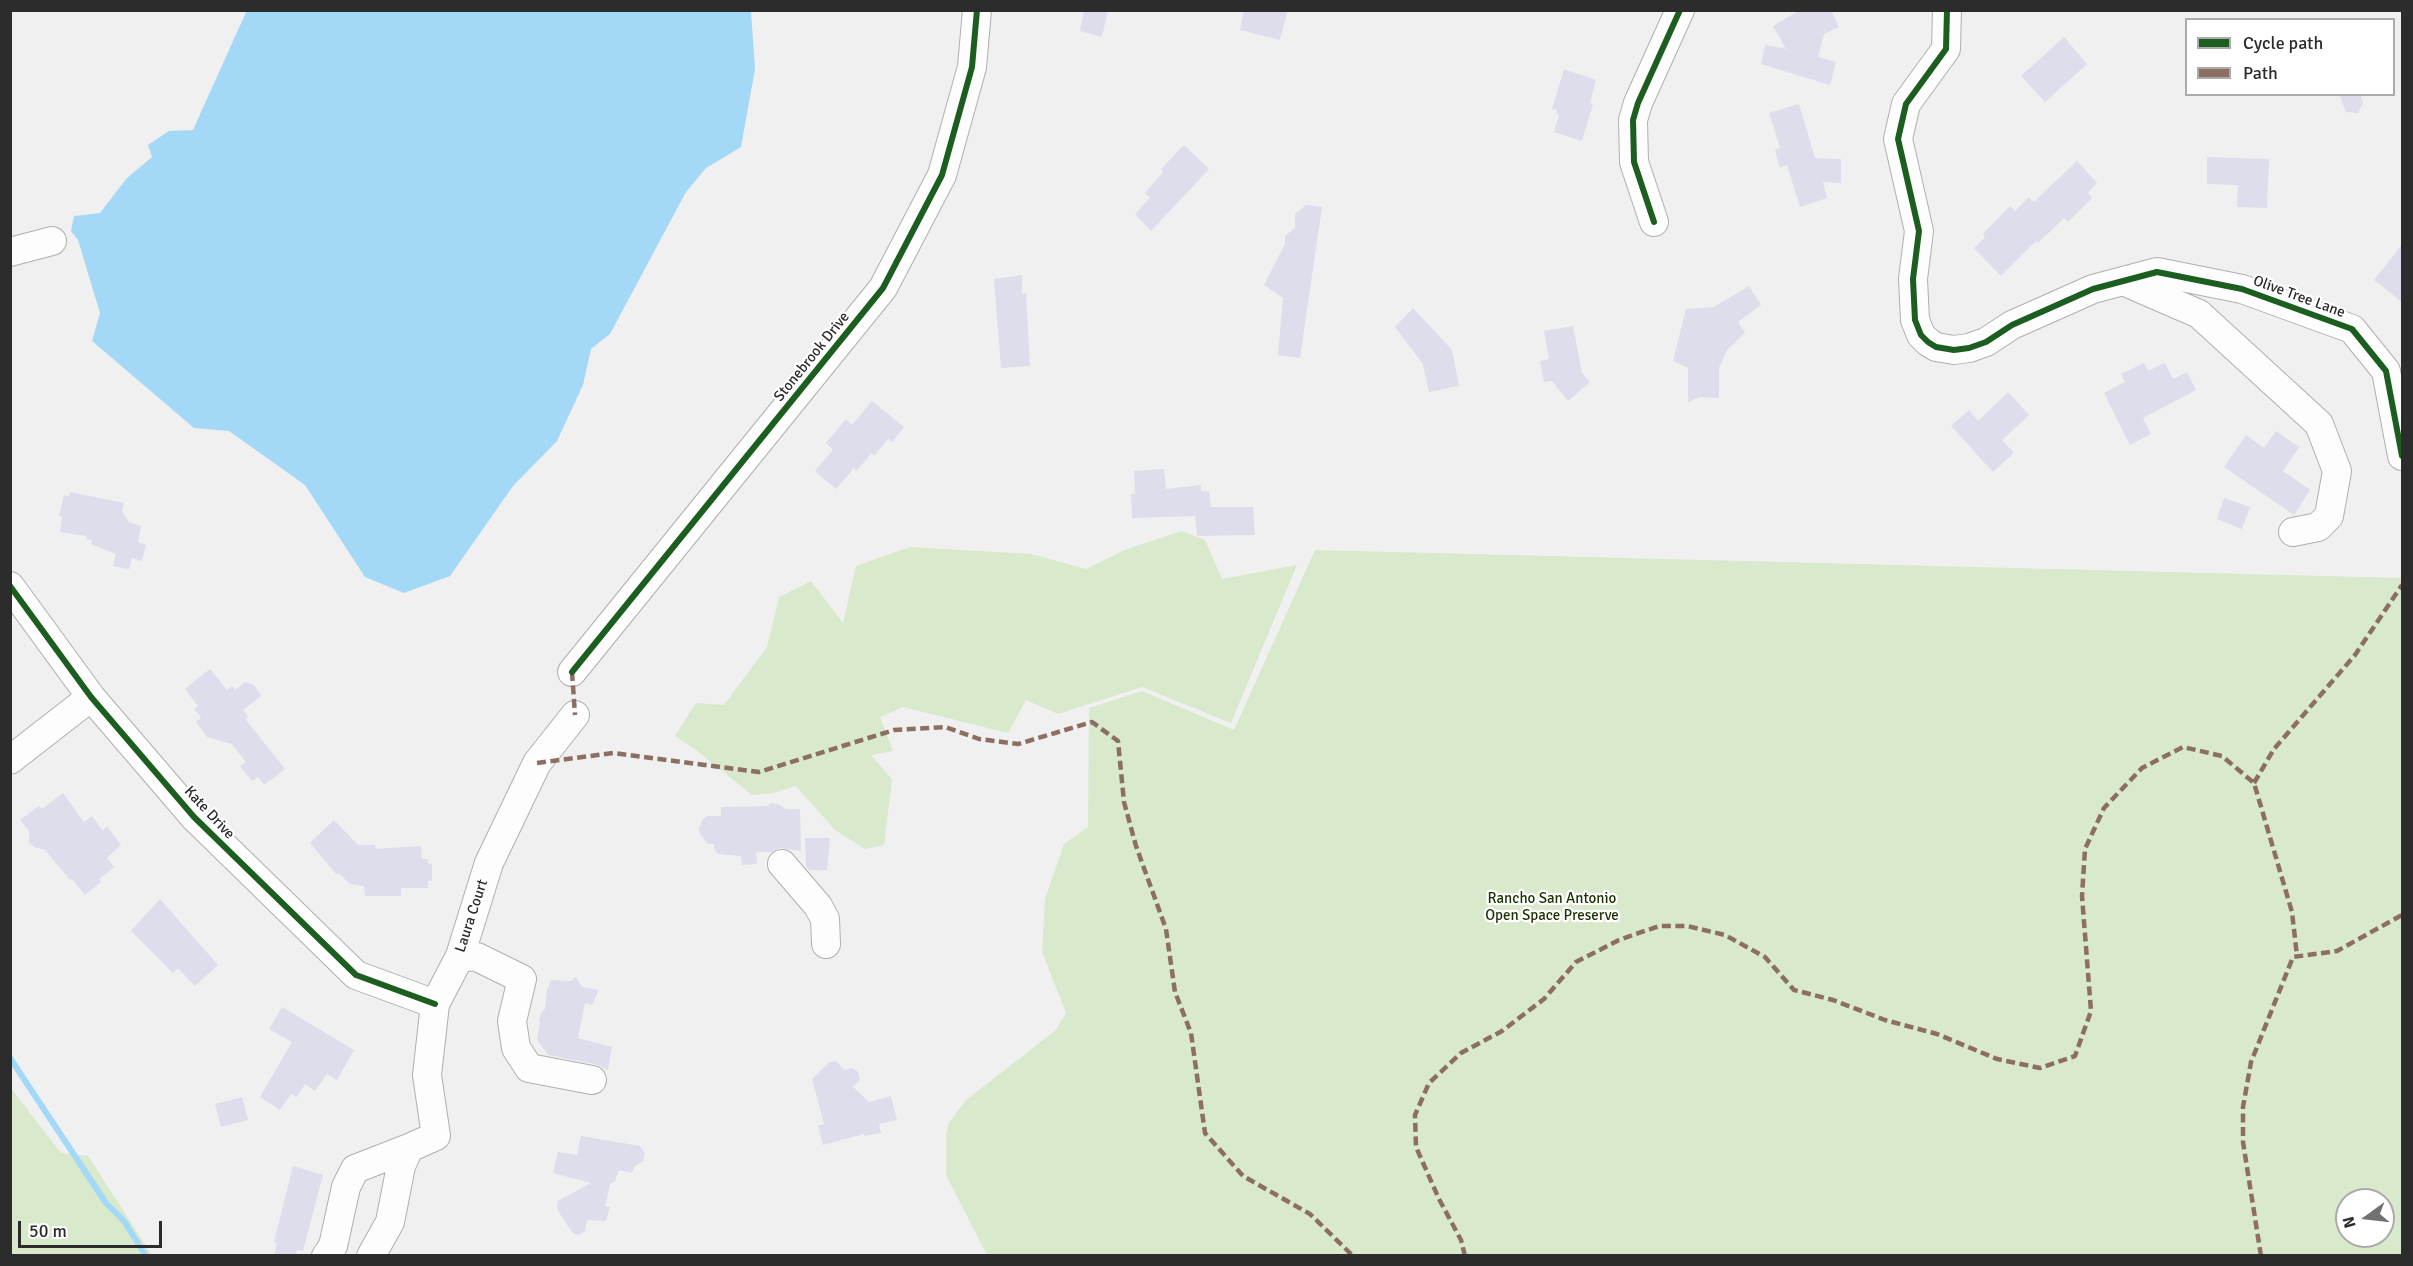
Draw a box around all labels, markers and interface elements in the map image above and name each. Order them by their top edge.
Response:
legend [2185,18,2395,96]
text: Cycle path [2243,32,2323,54]
text: Path [2243,62,2278,84]
street label: Olive Tree Lane [2250,272,2348,322]
street label: Stonebrook Drive [770,309,854,405]
street label: Kate Drive [180,783,238,843]
street label: Laura Court [452,877,492,955]
park label: Rancho San Antonio Open Space Preserve [1485,890,1619,925]
north arrow [2335,1188,2395,1248]
scale bar [21,1209,165,1247]
text: N [2338,1214,2361,1230]
text: 50 m [29,1220,67,1242]

